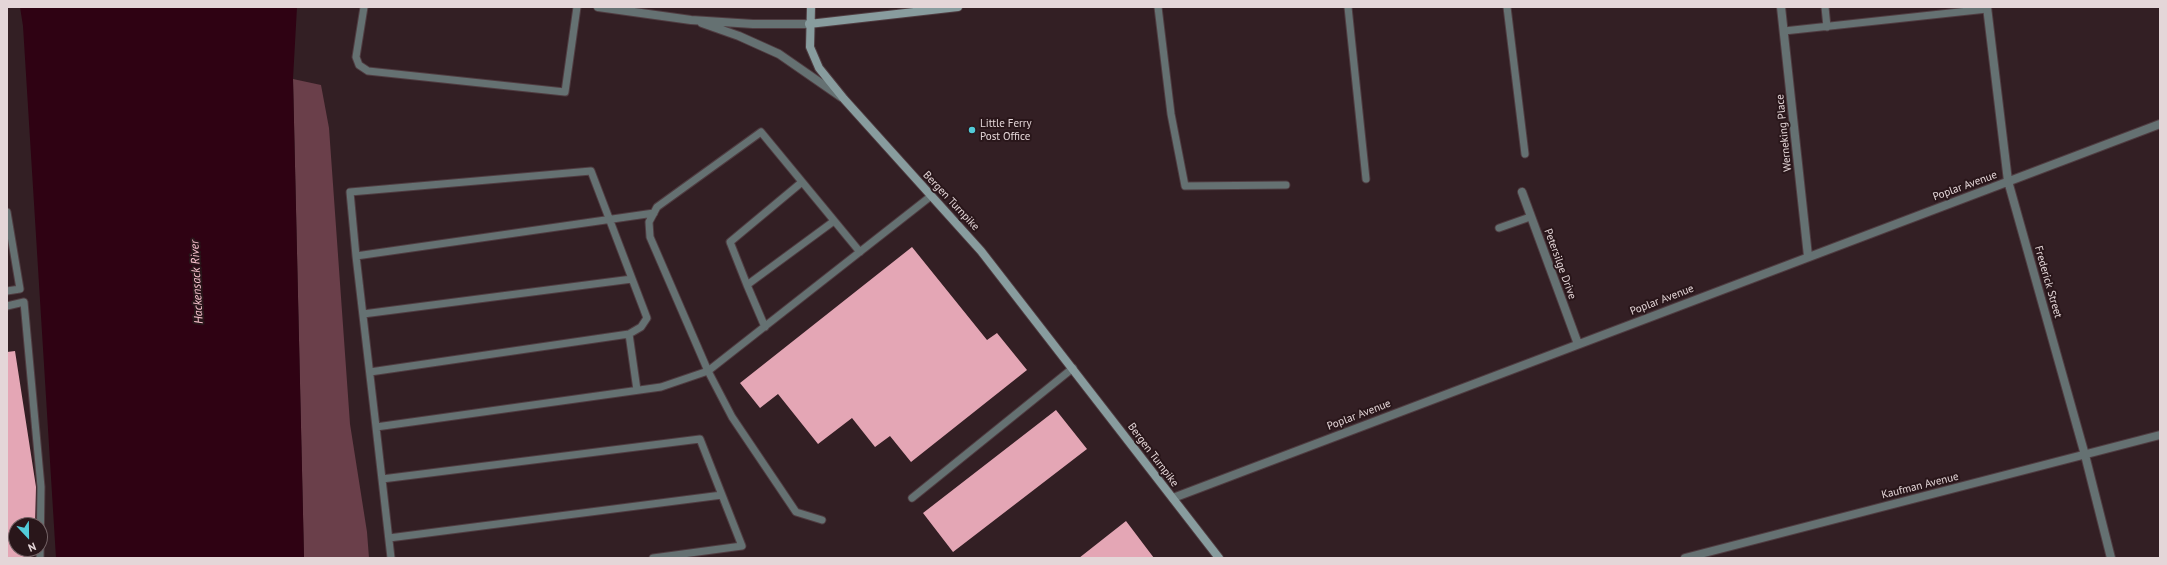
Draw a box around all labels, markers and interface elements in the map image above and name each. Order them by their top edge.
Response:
street label: Werneking Place [1773,94,1795,172]
place label: Little Ferry Post Office [980,117,1032,143]
marker: Little Ferry Post Office [967,125,977,135]
street label: Poplar Avenue [1931,168,1999,204]
street label: Bergen Turnpike [920,169,982,233]
street label: Petersilge Drive [1541,227,1579,301]
water label: Hackensack River [188,240,206,324]
street label: Frederick Street [2031,244,2065,320]
street label: Poplar Avenue [1628,282,1696,318]
street label: Poplar Avenue [1325,397,1393,433]
street label: Bergen Turnpike [1125,420,1181,490]
street label: Kaufman Avenue [1880,470,1960,502]
north arrow [8,517,48,557]
text: N [26,539,38,555]

